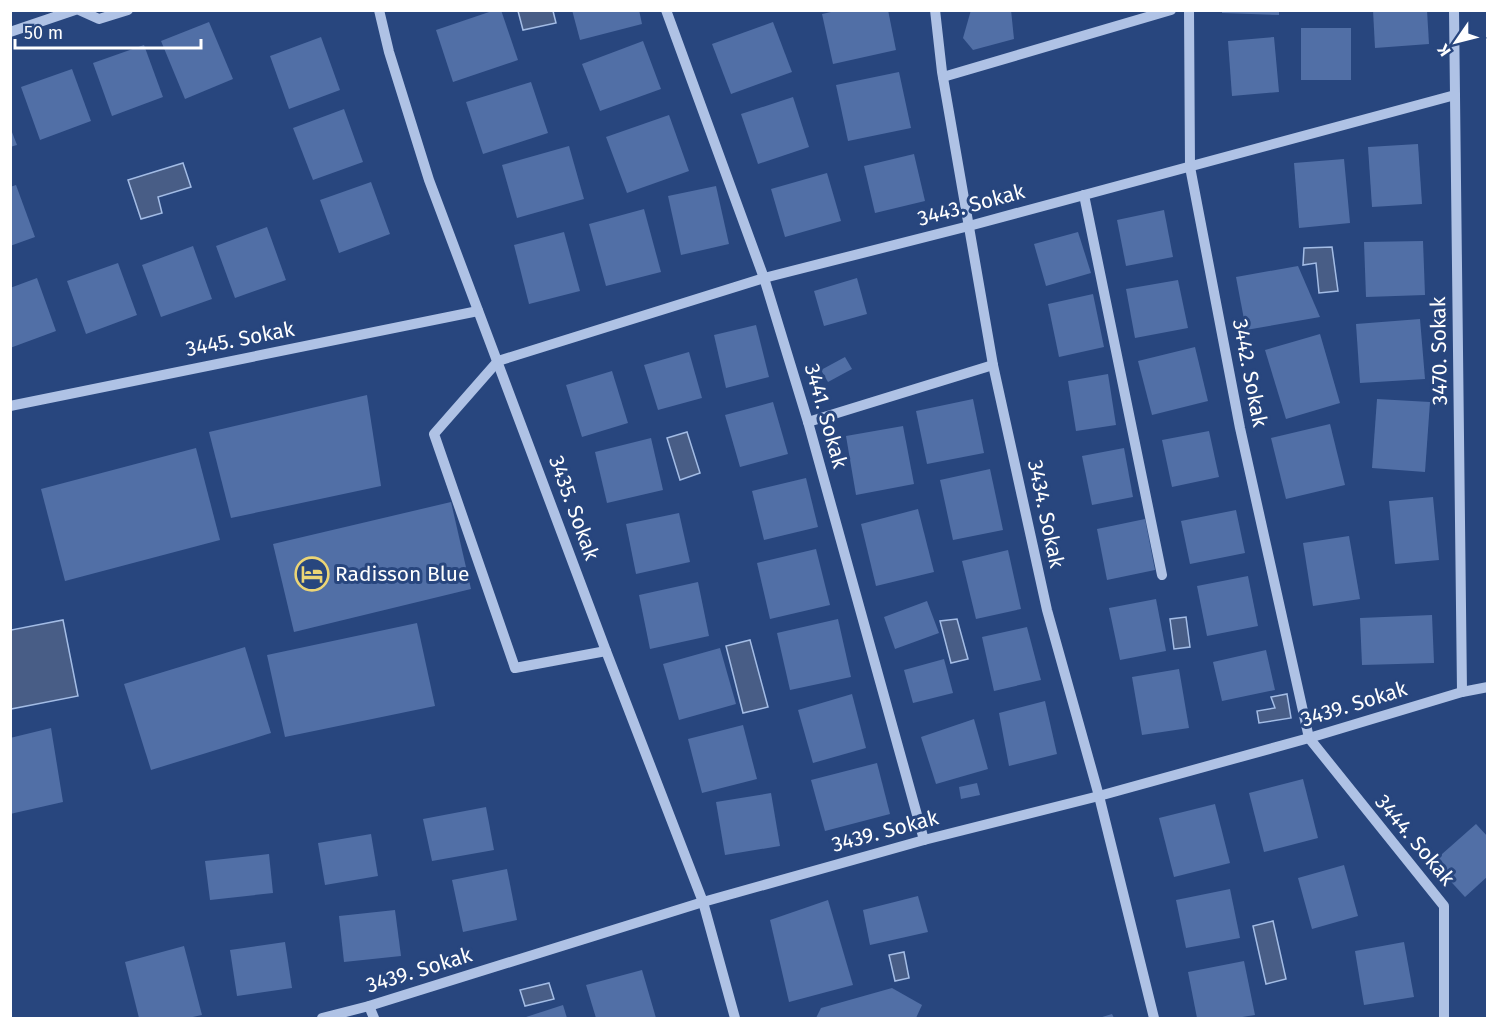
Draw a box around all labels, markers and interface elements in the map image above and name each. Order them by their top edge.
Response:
scale bar [15,12,201,50]
north arrow [1426,12,1486,72]
text: 50 m [24,22,63,44]
text: K [1433,40,1455,60]
street label: 3443. Sokak [915,178,1028,232]
street label: 3470. Sokak [1425,296,1453,406]
street label: 3445. Sokak [184,316,297,362]
street label: 3442. Sokak [1227,317,1273,430]
street label: 3441. Sokak [799,361,853,471]
street label: 3435. Sokak [543,452,605,564]
street label: 3434. Sokak [1022,458,1070,571]
hotel icon: Radisson Blue [294,556,330,592]
place label: Radisson Blue [335,561,470,587]
street label: 3439. Sokak [1298,676,1410,732]
street label: 3444. Sokak [1369,789,1461,891]
street label: 3439. Sokak [829,804,941,858]
street label: 3439. Sokak [363,942,475,998]

